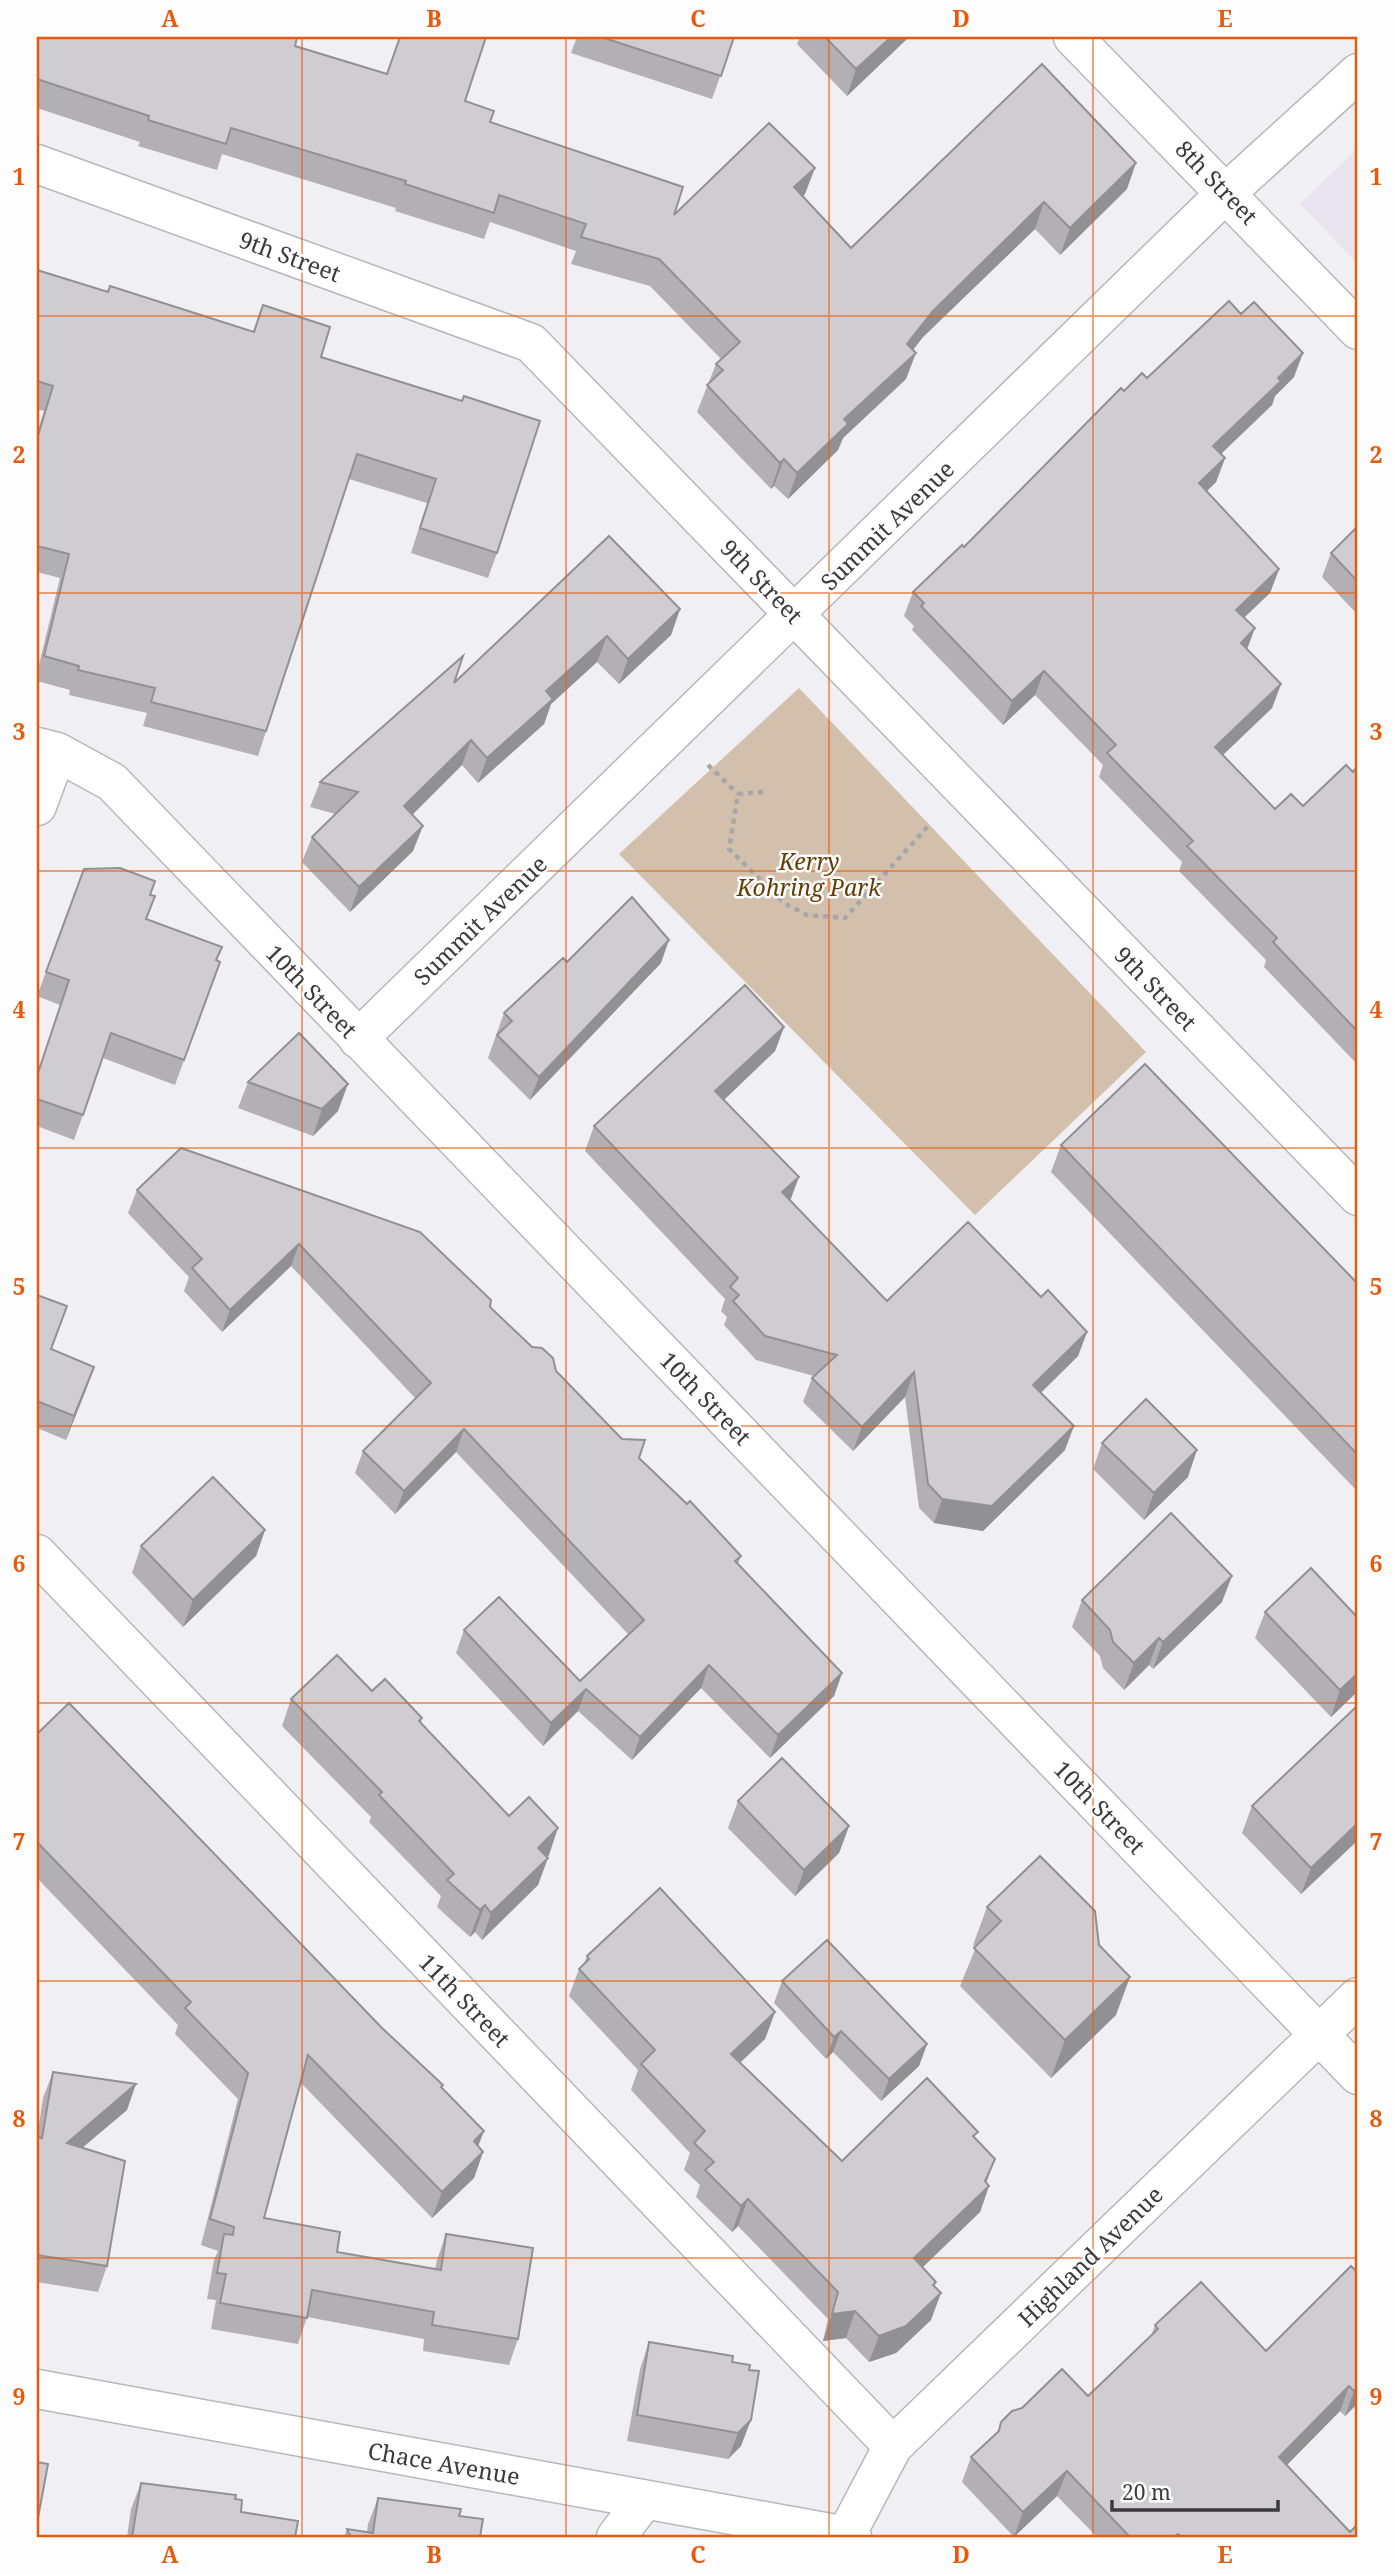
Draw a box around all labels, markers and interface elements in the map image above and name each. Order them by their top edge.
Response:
text: A [161,2,179,34]
text: B [426,2,442,34]
text: C [690,2,706,34]
text: D [952,2,970,34]
text: E [1217,2,1233,34]
street label: 8th Street [1169,133,1265,231]
text: 1 [13,160,26,192]
text: 1 [1370,160,1383,192]
street label: 9th Street [235,223,345,289]
text: 2 [13,438,26,470]
text: 2 [1370,438,1383,470]
street label: Summit Avenue [813,453,961,597]
street label: 9th Street [714,532,810,630]
text: 3 [13,715,26,747]
text: 3 [1370,715,1383,747]
park label: Kerry Kohring Park [736,845,882,903]
street label: Summit Avenue [406,848,554,992]
street label: 10th Street [259,937,365,1045]
street label: 9th Street [1108,939,1204,1037]
text: 4 [13,993,26,1025]
text: 4 [1370,993,1383,1025]
text: 5 [13,1270,26,1302]
text: 5 [1370,1270,1383,1302]
street label: 10th Street [653,1344,759,1452]
text: 6 [13,1547,26,1579]
text: 6 [1370,1547,1383,1579]
street label: 10th Street [1047,1753,1153,1861]
text: 7 [13,1825,26,1857]
text: 7 [1370,1825,1383,1857]
street label: 11th Street [412,1946,518,2054]
text: 8 [13,2102,26,2134]
text: 8 [1370,2102,1383,2134]
street label: Highland Avenue [1011,2179,1169,2333]
text: 9 [13,2380,26,2412]
text: 9 [1370,2380,1383,2412]
street label: Chace Avenue [366,2434,522,2492]
scale bar [1112,2469,1278,2513]
text: 20 m [1122,2478,1171,2506]
text: A [161,2538,179,2570]
text: B [426,2538,442,2570]
text: C [690,2538,706,2570]
text: D [952,2538,970,2570]
text: E [1217,2538,1233,2570]

